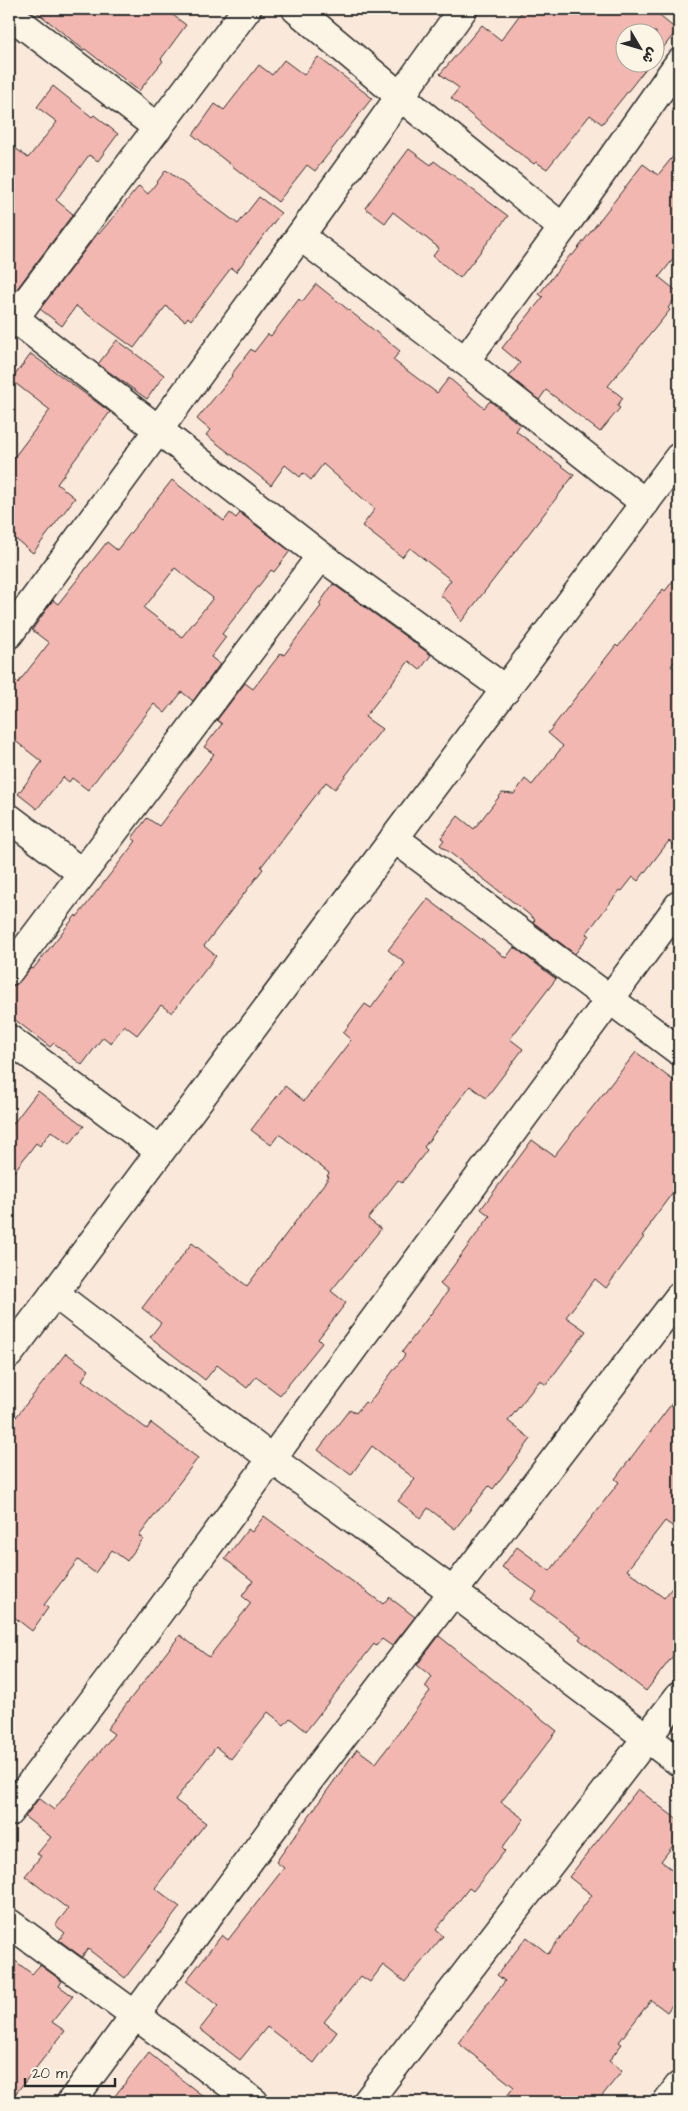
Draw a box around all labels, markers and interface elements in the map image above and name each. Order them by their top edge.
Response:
north arrow [616,22,666,72]
text: ش [637,43,662,68]
scale bar [25,2056,115,2088]
text: 20 m [32,2063,68,2084]

